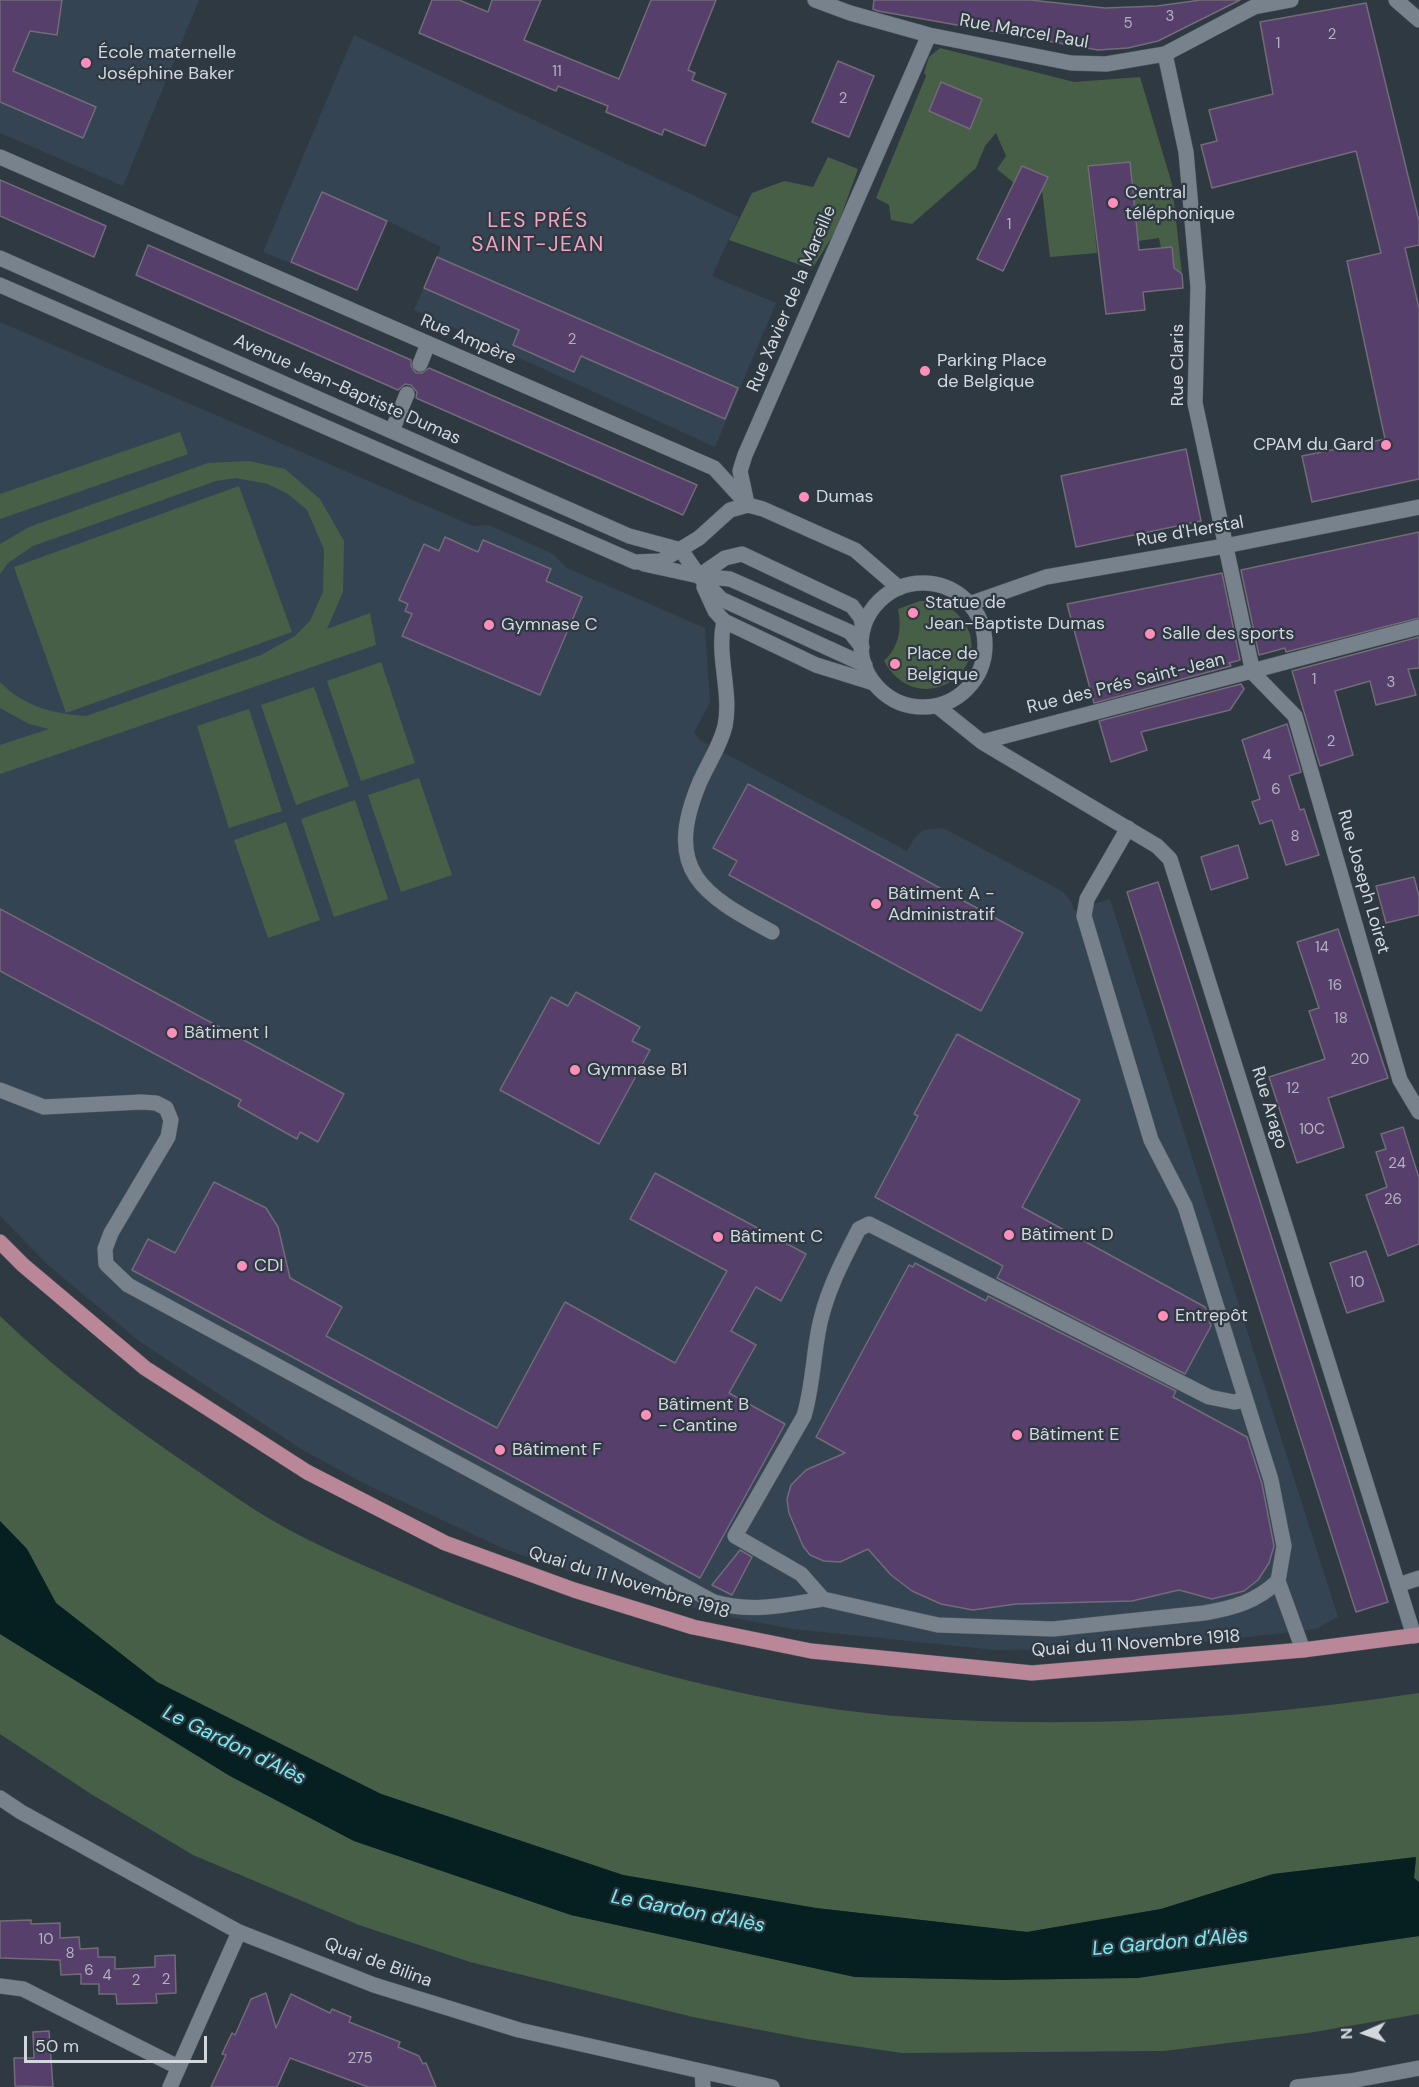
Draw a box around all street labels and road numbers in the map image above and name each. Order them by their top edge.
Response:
street label: Rue Marcel Paul [958,10,1090,54]
street label: Rue Xavier de la Mareille [743,203,841,395]
street label: Rue Ampère [417,310,519,370]
street label: Rue Claris [1167,324,1189,406]
street label: Avenue Jean-Baptiste Dumas [230,330,464,450]
street label: Rue d'Herstal [1135,512,1245,552]
street label: Rue des Prés Saint-Jean [1025,649,1227,719]
street label: Rue Joseph Loiret [1332,808,1394,956]
street label: Rue Arago [1246,1064,1292,1152]
street label: Quai du 11 Novembre 1918 [526,1542,732,1624]
street label: Quai du 11 Novembre 1918 [1031,1626,1241,1662]
street label: Quai de Bilina [321,1934,435,1992]

